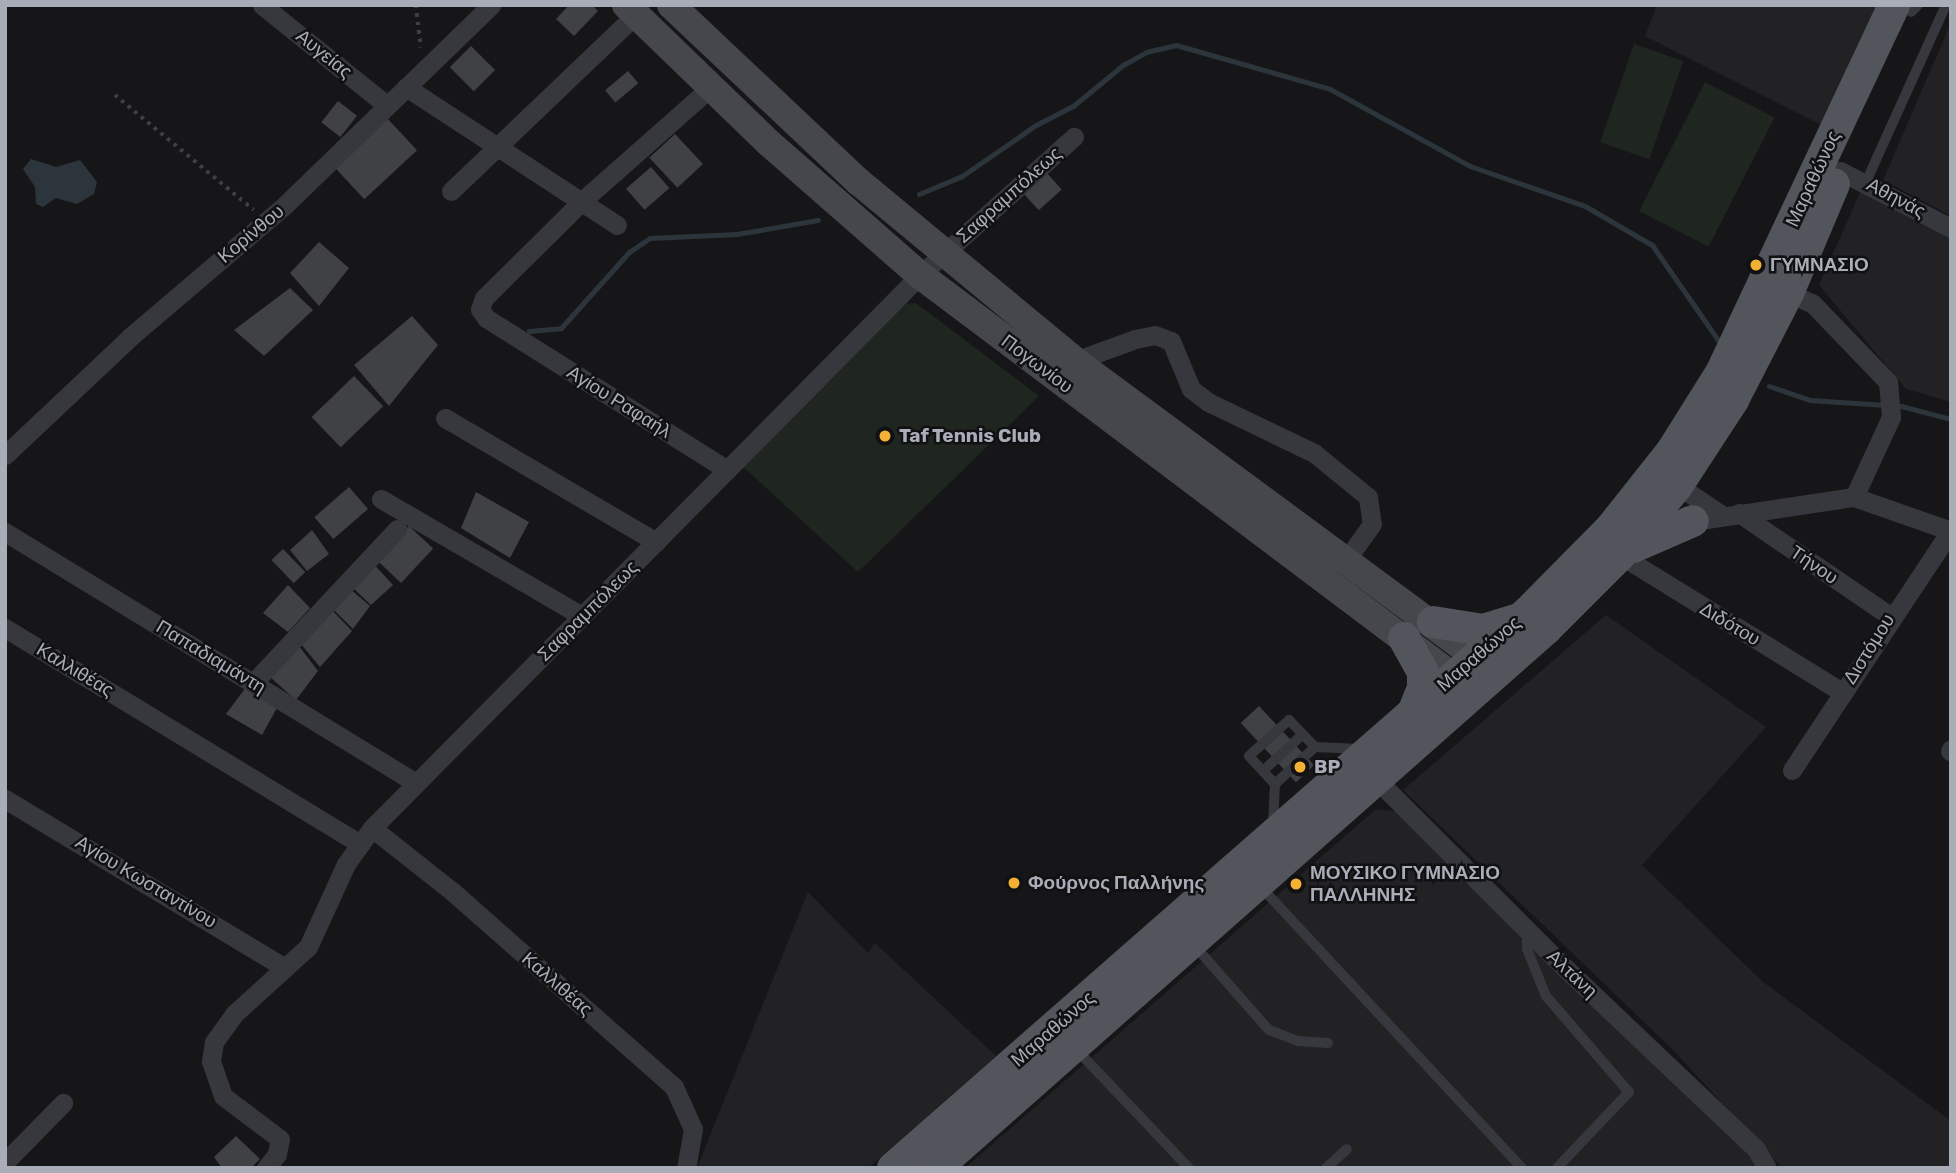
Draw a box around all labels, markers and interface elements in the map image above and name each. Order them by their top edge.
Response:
street label: Αυγείας [291,25,357,83]
street label: Μαραθώνος [1781,127,1845,231]
street label: Σαφραμπόλεως [952,142,1066,248]
street label: Αθηνάς [1863,173,1929,223]
street label: Κορίνθου [213,200,289,268]
place label: ΓΥΜΝΑΣΙΟ [1770,254,1869,276]
marker: ΓΥΜΝΑΣΙΟ [1748,257,1764,273]
street label: Πογωνίου [997,330,1077,398]
street label: Αγίου Ραφαήλ [563,361,675,443]
place label: Taf Tennis Club [899,425,1042,447]
marker: Taf Tennis Club [877,428,893,444]
street label: Τήνου [1786,541,1842,589]
street label: Σαφραμπόλεως [533,556,643,666]
street label: Διδότου [1696,597,1764,651]
street label: Διστόμου [1839,610,1899,688]
street label: Μαραθώνος [1433,612,1525,696]
street label: Παπαδιαμάντη [152,615,270,699]
street label: Καλλιθέας [32,638,118,702]
place label: BP [1314,756,1340,778]
marker: BP [1292,759,1308,775]
street label: Αγίου Κωσταντίνου [71,831,221,933]
place label: ΜΟΥΣΙΚΟ ΓΥΜΝΑΣΙΟ ΠΑΛΛΗΝΗΣ [1310,862,1500,906]
place label: Φούρνος Παλλήνης [1028,872,1204,894]
marker: Φούρνος Παλλήνης [1006,875,1022,891]
marker: ΜΟΥΣΙΚΟ ΓΥΜΝΑΣΙΟ ΠΑΛΛΗΝΗΣ [1288,876,1304,892]
street label: Αλτάνη [1542,945,1602,1003]
street label: Καλλιθέας [517,947,597,1021]
street label: Μαραθώνος [1007,987,1099,1071]

